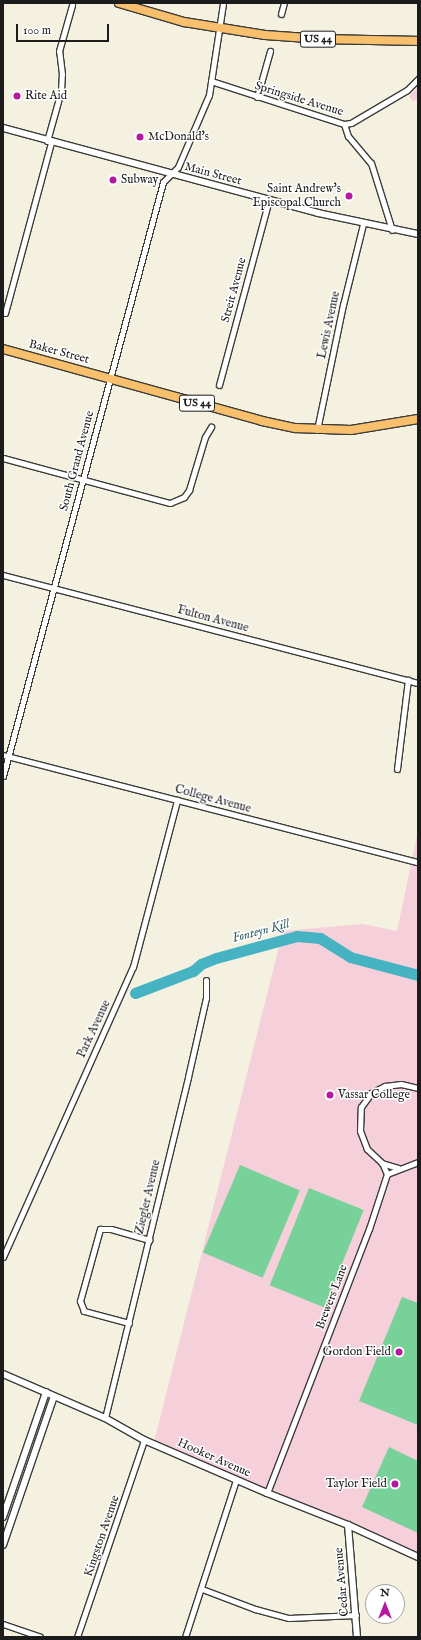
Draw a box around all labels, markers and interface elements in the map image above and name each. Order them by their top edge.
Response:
scale bar [18,16,111,42]
text: 100 m [23,23,51,38]
road number: US 44 [299,30,337,48]
street label: Springside Avenue [253,79,345,119]
place label: Rite Aid [25,89,67,103]
marker: Rite Aid [12,91,22,101]
place label: McDonald's [148,130,209,144]
marker: McDonald's [135,132,145,142]
street label: Main Street [183,159,243,189]
place label: Subway [121,173,158,187]
marker: Subway [108,175,118,185]
place label: Saint Andrew's Episcopal Church [253,182,341,210]
marker: Saint Andrew's Episcopal Church [344,191,354,201]
street label: Streit Avenue [218,256,250,324]
street label: Lewis Avenue [315,290,343,360]
street label: Baker Street [27,337,91,367]
road number: US 44 [178,394,216,412]
street label: South Grand Avenue [57,409,97,513]
street label: Fulton Avenue [176,603,250,635]
street label: College Avenue [173,782,253,816]
water label: Fonteyn Kill [231,917,291,947]
street label: Park Avenue [74,998,114,1060]
place label: Vassar College [338,1088,410,1102]
marker: Vassar College [325,1090,335,1100]
street label: Ziegler Avenue [132,1158,164,1236]
street label: Brewers Lane [313,1263,351,1331]
place label: Gordon Field [323,1345,391,1359]
marker: Gordon Field [394,1347,404,1357]
street label: Hooker Avenue [175,1435,253,1481]
place label: Taylor Field [326,1477,387,1491]
marker: Taylor Field [390,1479,400,1489]
street label: Kingston Avenue [81,1493,123,1579]
street label: Cedar Avenue [332,1547,352,1617]
north arrow [365,1584,405,1624]
text: N [380,1586,390,1600]

